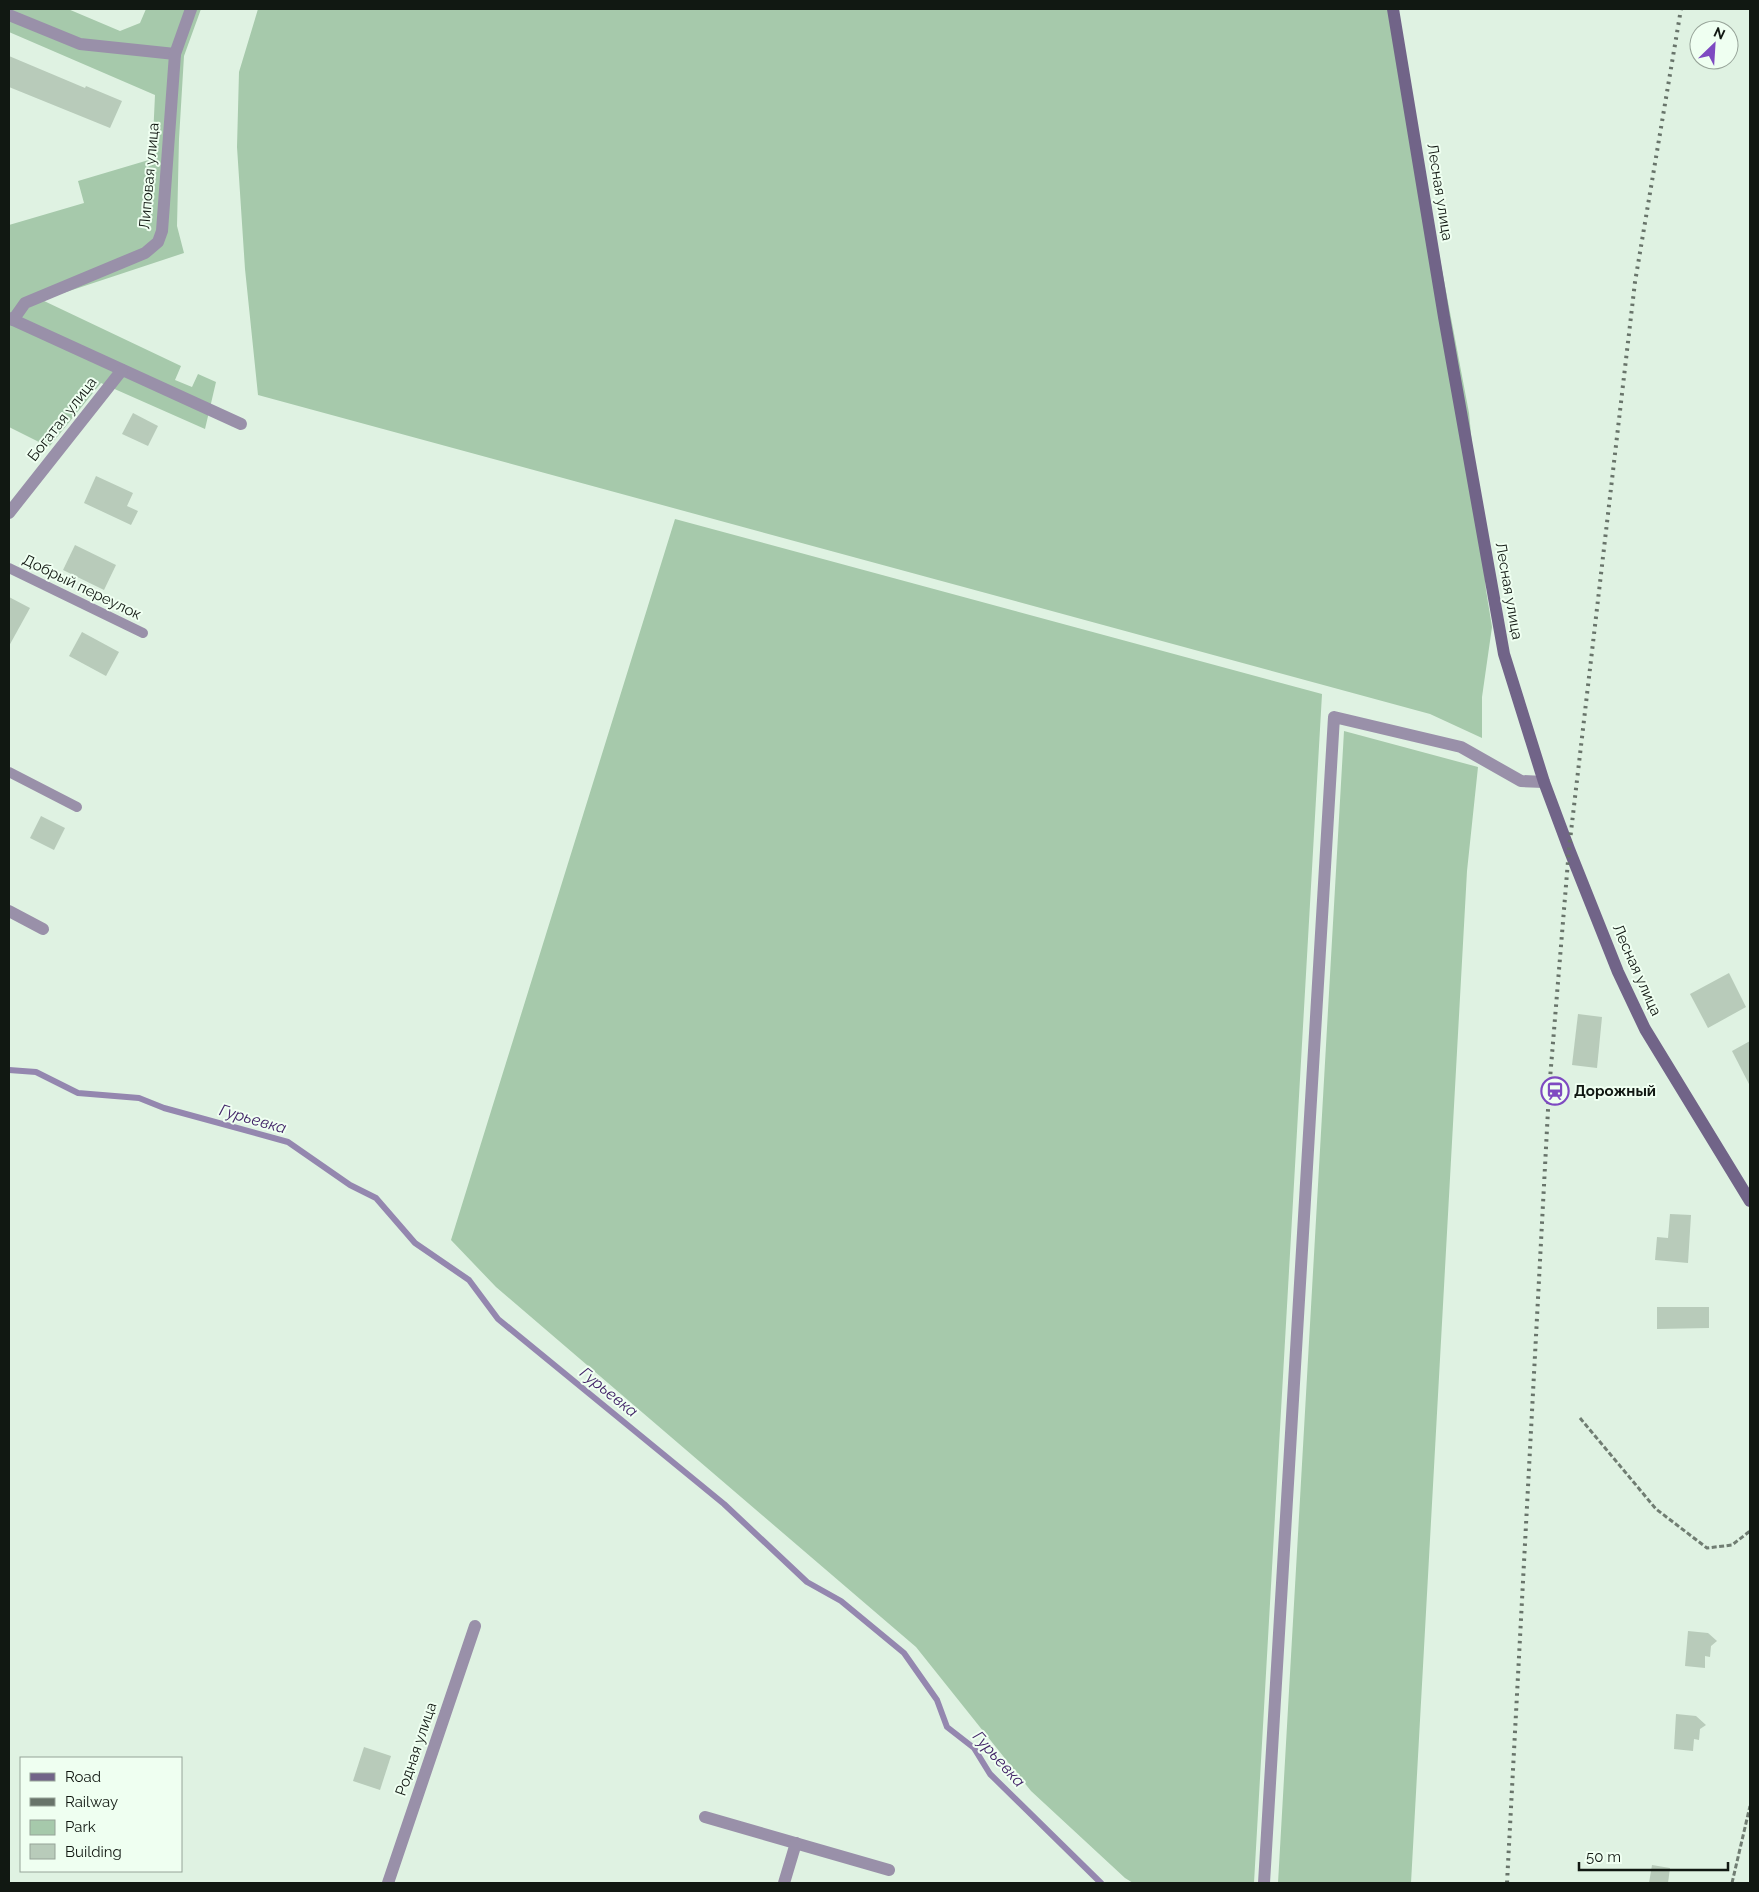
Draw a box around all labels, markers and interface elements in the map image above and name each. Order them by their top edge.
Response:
north arrow [1689,20,1739,70]
text: N [1711,24,1728,43]
street label: Липовая улица [135,122,163,230]
street label: Лесная улица [1423,142,1457,242]
street label: Богатая улица [24,373,100,465]
street label: Лесная улица [1492,541,1526,641]
street label: Добрый переулок [20,550,145,624]
street label: Лесная улица [1609,921,1665,1019]
station icon: Дорожный [1540,1076,1570,1106]
place label: Дорожный [1574,1082,1656,1100]
water label: Гурьевка [217,1100,289,1138]
water label: Гурьевка [576,1363,642,1421]
street label: Родная улица [392,1700,440,1798]
water label: Гурьевка [969,1727,1029,1791]
legend [20,1757,182,1872]
text: Road [65,1768,101,1786]
text: Railway [65,1793,118,1811]
text: Park [65,1818,96,1836]
scale bar [1579,1840,1728,1872]
text: Building [65,1843,122,1861]
text: 50 m [1586,1848,1621,1866]

